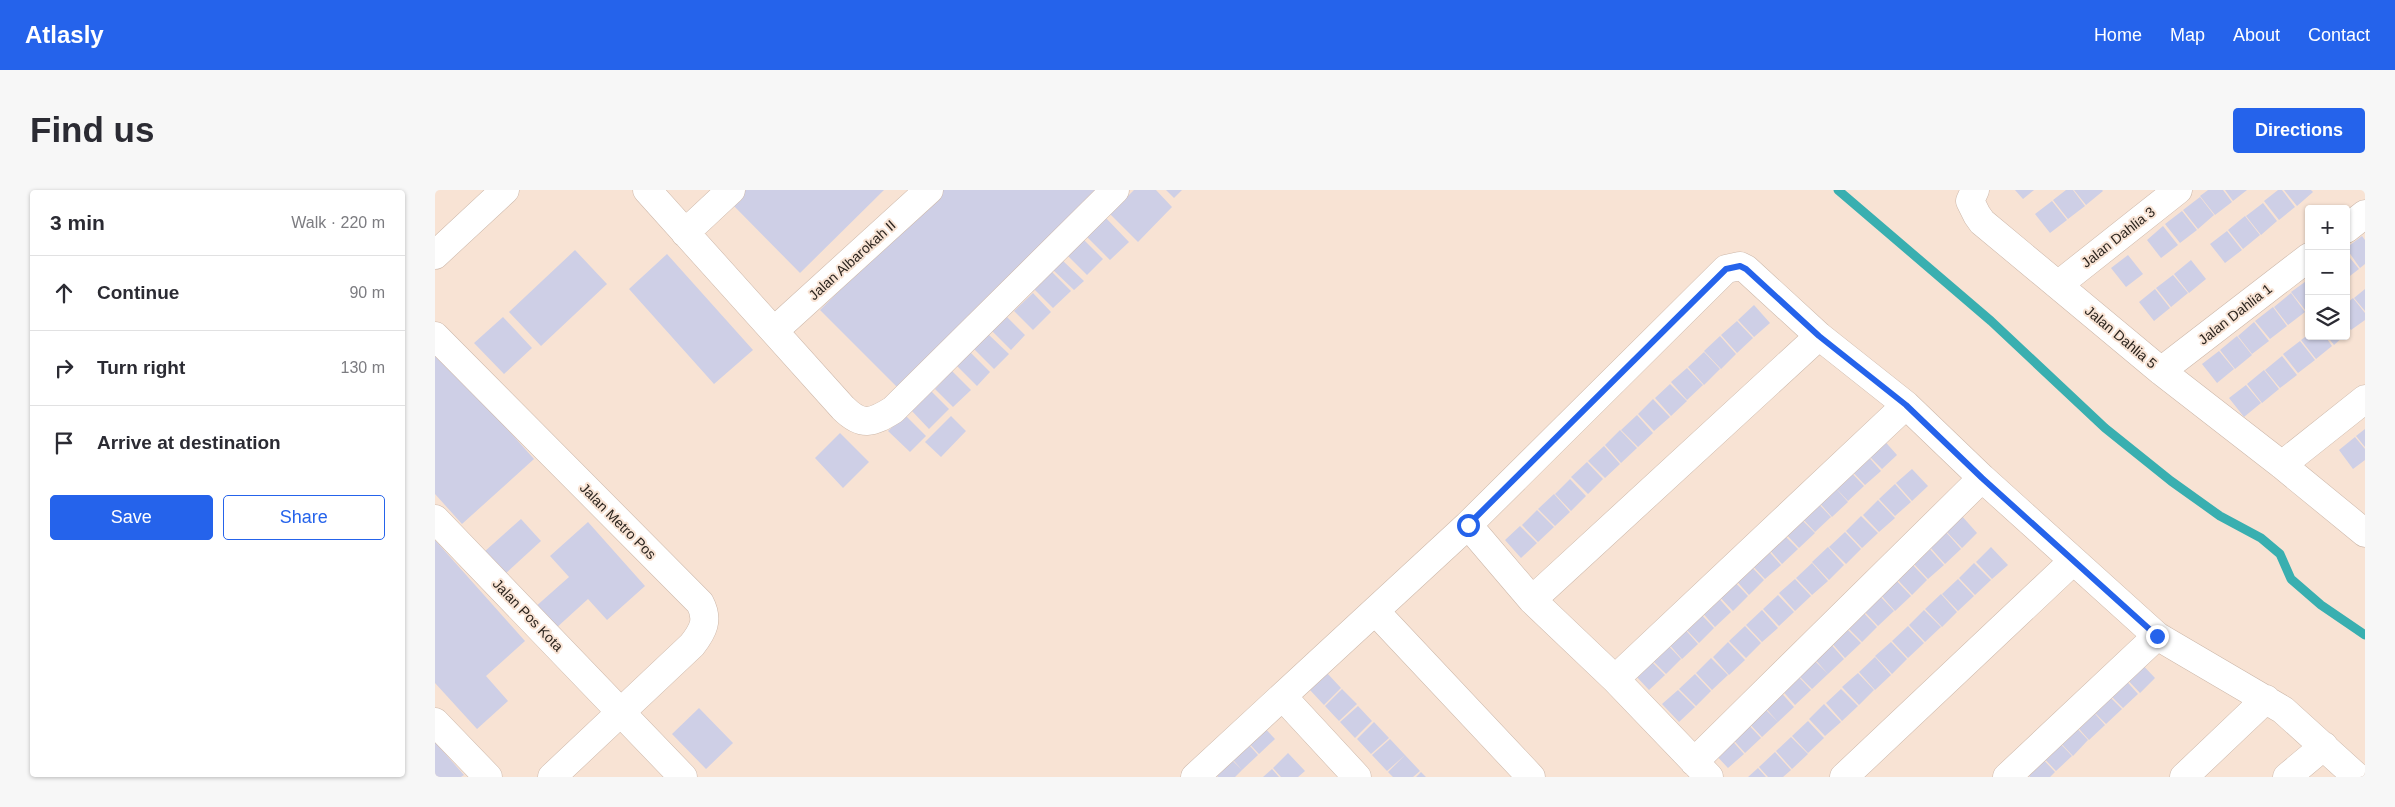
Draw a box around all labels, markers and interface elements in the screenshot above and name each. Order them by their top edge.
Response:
text: Atlasly [25,21,104,48]
text: Home [2094,25,2142,45]
text: Map [2170,25,2205,45]
text: About [2233,25,2280,45]
text: Contact [2308,25,2370,45]
button: Directions [2233,108,2365,153]
text: Find us [30,110,154,149]
street label: Jalan Dahlia 3 [2078,203,2158,271]
map controls [2305,205,2350,340]
button: + [2305,205,2350,250]
text: 3 min [50,211,105,234]
text: Walk · 220 m [291,214,385,231]
street label: Jalan Albarokah II [805,217,899,303]
button: − [2305,250,2350,295]
icon: ahead [50,279,78,307]
street label: Jalan Dahlia 1 [2195,280,2275,348]
text: Continue [97,282,179,303]
text: 90 m [349,284,385,301]
button: layers [2305,295,2350,340]
street label: Jalan Dahlia 5 [2082,302,2160,372]
icon: right [50,354,78,382]
text: Turn right [97,357,185,378]
text: 130 m [341,359,385,376]
icon: arrive [50,429,78,457]
text: Arrive at destination [97,432,281,453]
street label: Jalan Metro Pos [577,480,659,562]
button: Save [50,495,213,540]
button: Share [223,495,385,540]
route start [1457,514,1480,537]
street label: Jalan Pos Kota [490,576,567,655]
route end [2146,625,2169,648]

